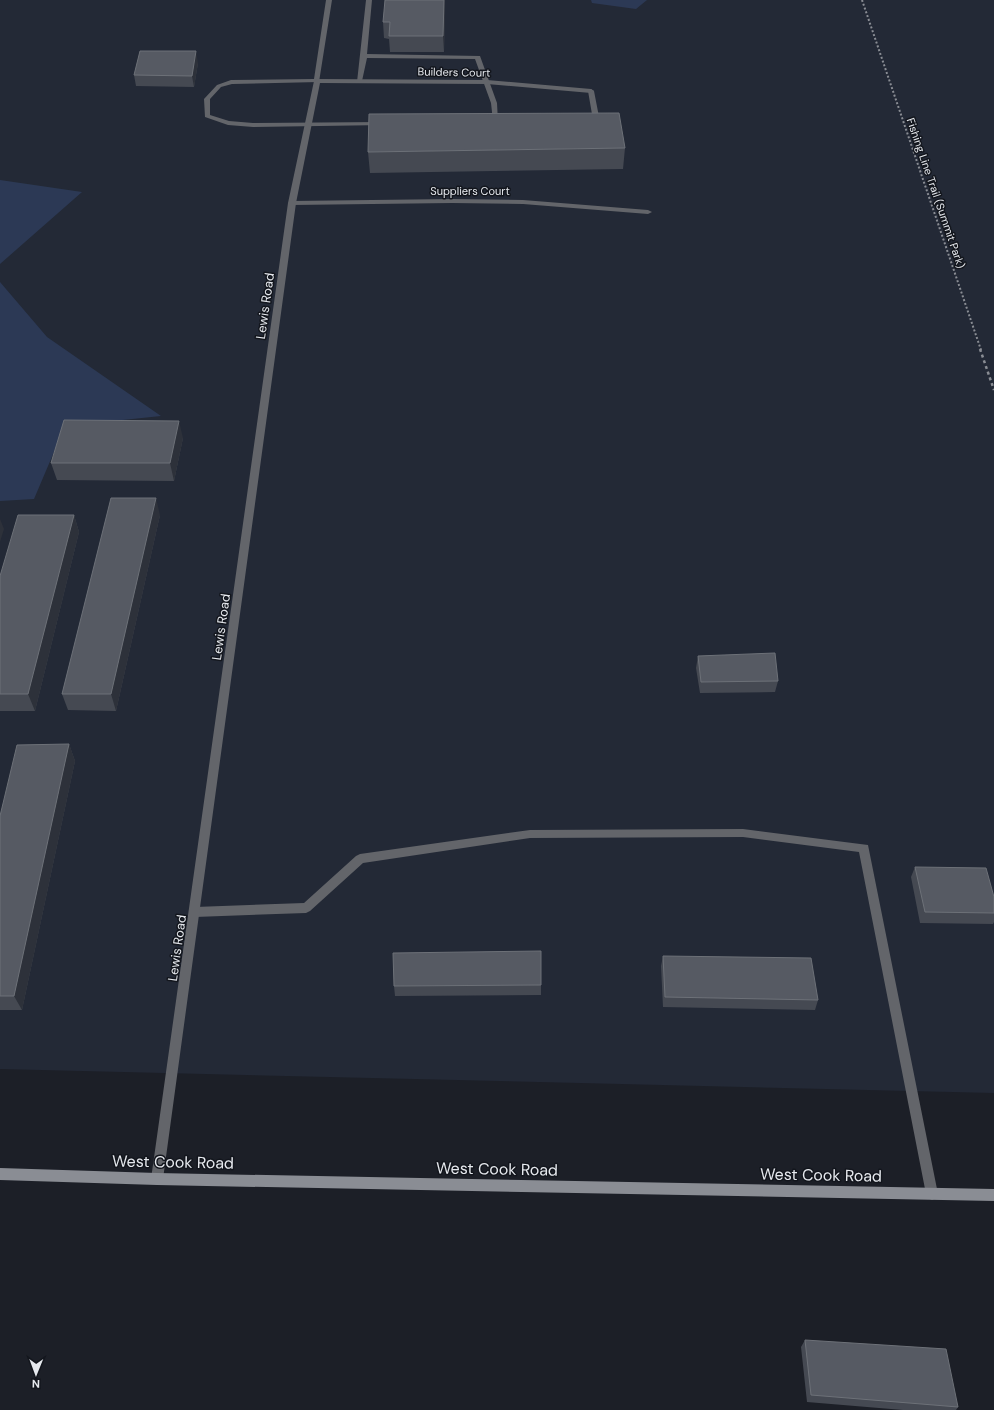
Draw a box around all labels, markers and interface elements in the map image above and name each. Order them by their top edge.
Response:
street label: Builders Court [417,64,491,80]
street label: Fishing Line Trail (Summit Park) [904,116,968,270]
street label: Suppliers Court [430,184,510,198]
street label: Lewis Road [252,272,278,340]
street label: Lewis Road [208,593,234,661]
street label: Lewis Road [164,914,190,982]
street label: West Cook Road [112,1150,234,1174]
street label: West Cook Road [436,1157,558,1181]
street label: West Cook Road [760,1163,882,1187]
north arrow [16,1354,56,1394]
text: N [32,1377,40,1391]

